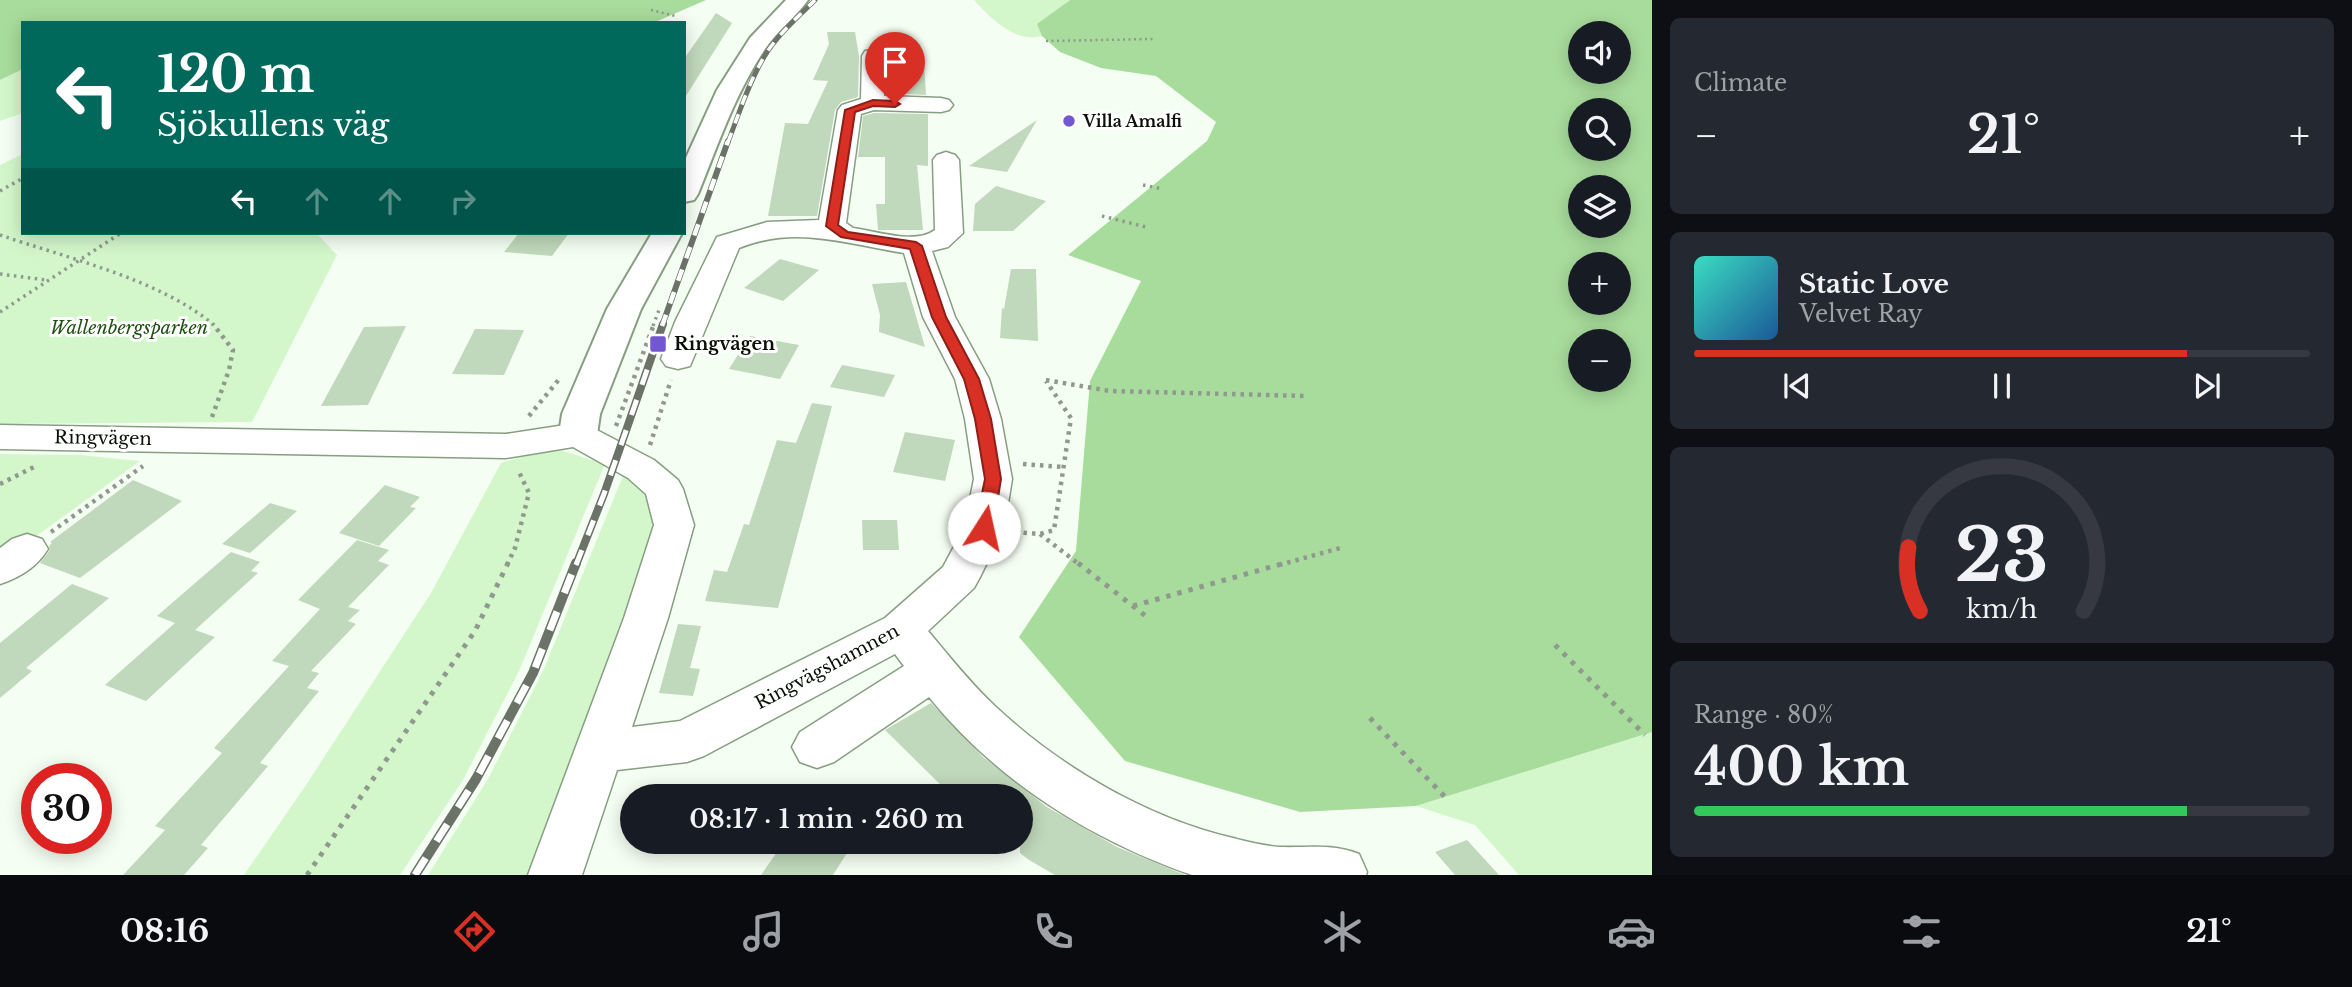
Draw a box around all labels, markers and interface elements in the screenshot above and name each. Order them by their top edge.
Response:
map controls [1568,21,1631,392]
button: sound [1568,21,1631,84]
pin [865,32,925,104]
icon: arrive [876,43,914,81]
text: 120 m [157,44,315,105]
icon: left [42,49,133,140]
text: Climate [1694,69,1787,97]
button: search [1568,98,1631,161]
text: 21° [1967,103,2040,167]
text: Sjökullens väg [157,105,389,145]
place label: Villa Amalfi [1082,111,1182,131]
text: − [1694,112,1718,159]
text: + [2289,112,2310,159]
marker: Villa Amalfi [1061,113,1077,129]
button: layers [1568,175,1631,238]
icon: left [225,182,263,220]
icon: ahead [298,182,336,220]
icon: ahead [371,182,409,220]
icon: right [444,182,482,220]
button: + [1568,252,1631,315]
text: Static Love [1799,268,1949,300]
text: Velvet Ray [1799,300,1923,328]
park label: Wallenbergsparken [50,317,208,339]
button: − [1568,329,1631,392]
place label: Ringvägen [674,333,775,355]
marker: Ringvägen [648,334,668,354]
icon: previous [1778,367,1816,405]
icon: pause [1983,367,2021,405]
icon: next [2188,367,2226,405]
street label: Ringvägen [54,426,152,450]
position arrow [947,491,1021,565]
text: 23 [1955,510,2049,601]
text: km/h [1967,593,2037,624]
street label: Ringvägshamnen [751,620,903,714]
text: Range · 80% [1694,701,1833,729]
text: 400 km [1694,735,1909,799]
speed limit sign: 30 [21,763,112,854]
text: 08:17 · 1 min · 260 m [689,803,964,835]
icon: directions [450,907,499,956]
icon: music [739,907,788,956]
icon: phone [1029,907,1078,956]
icon: climate [1318,907,1367,956]
icon: car [1607,907,1656,956]
icon: filters [1897,907,1946,956]
text: 08:16 [120,911,209,951]
text: 21° [2186,911,2232,951]

